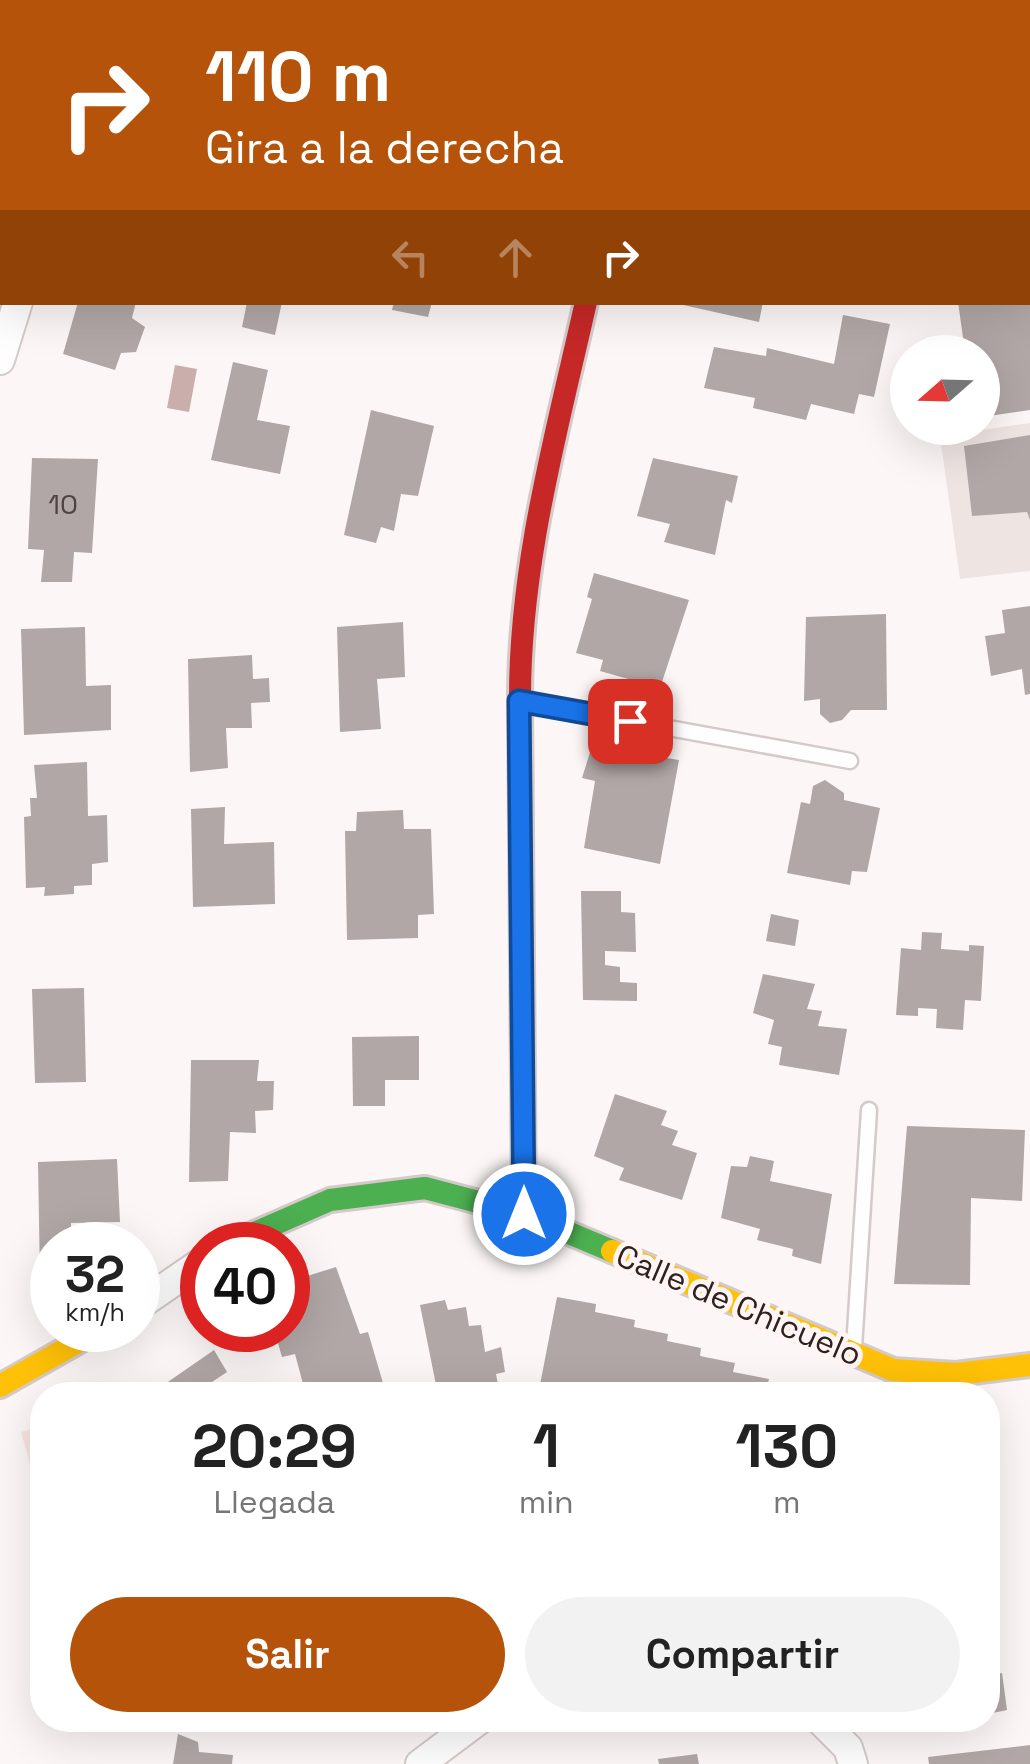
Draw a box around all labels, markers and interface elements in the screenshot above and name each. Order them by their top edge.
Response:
text: 110 m [205,32,391,121]
icon: right [40,40,170,170]
text: Gira a la derecha [205,119,564,176]
icon: left [383,230,438,285]
icon: ahead [488,230,543,285]
icon: right [593,230,648,285]
north arrow [890,335,1000,445]
map controls [890,335,1000,445]
house number: 10 [48,486,78,522]
pin [588,679,673,764]
icon: arrive [603,694,658,749]
position arrow [472,1162,576,1266]
speed limit sign: 40 [180,1222,310,1352]
street label: Calle de Chicuelo [610,1235,868,1375]
text: 32 [65,1243,125,1307]
text: km/h [65,1296,125,1328]
text: 20:29 [192,1408,357,1485]
text: 1 [533,1408,560,1485]
text: 130 [736,1408,838,1485]
text: Llegada [213,1482,335,1522]
text: min [519,1482,574,1522]
text: m [773,1482,801,1522]
button: Salir [70,1597,505,1712]
button: Compartir [525,1597,960,1712]

